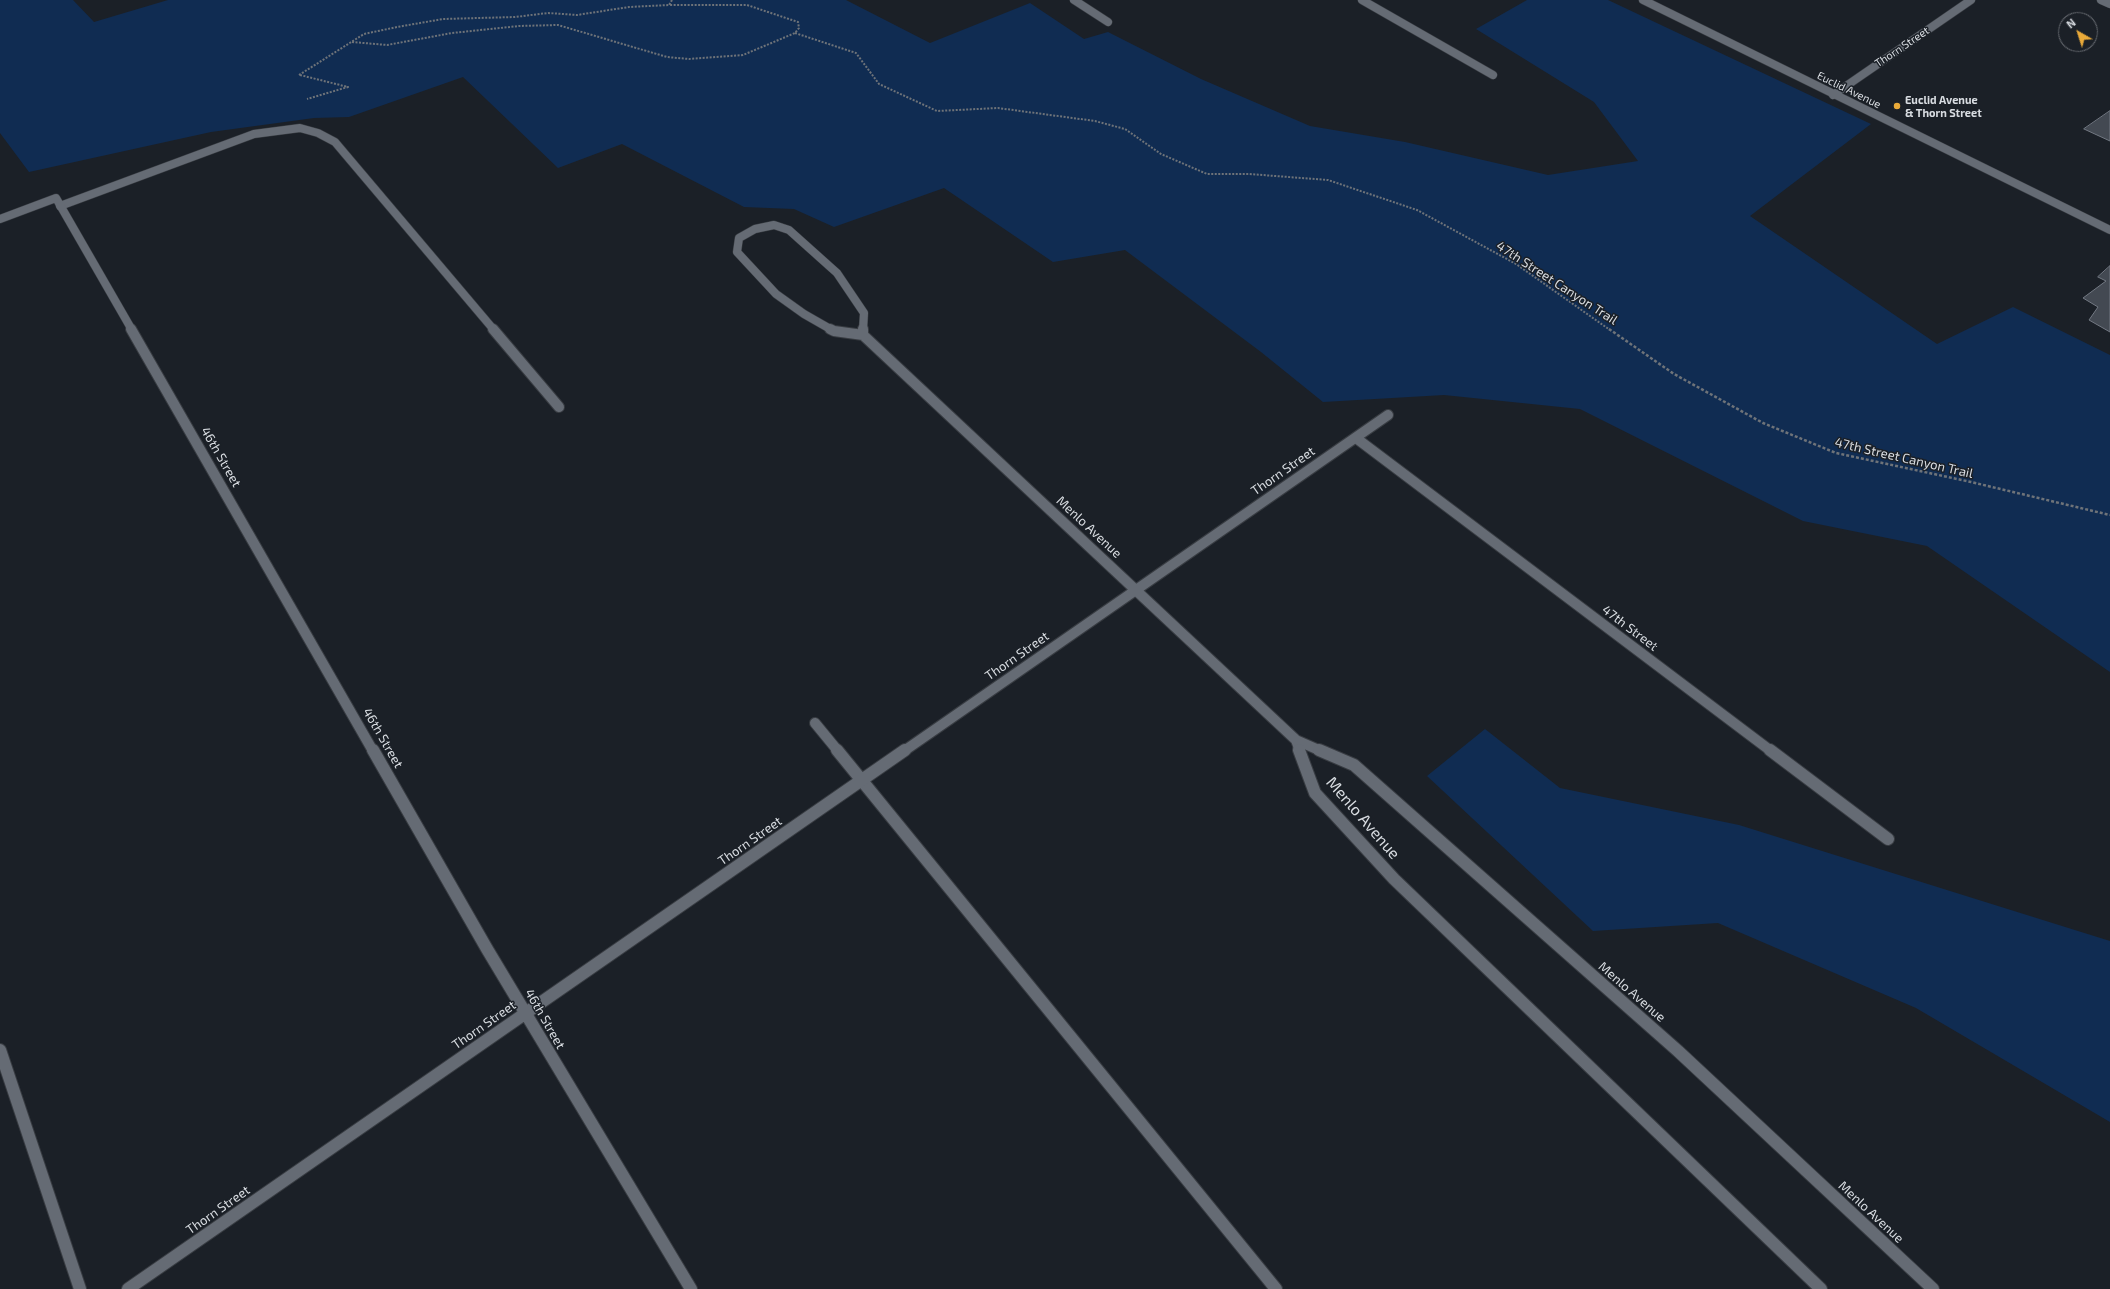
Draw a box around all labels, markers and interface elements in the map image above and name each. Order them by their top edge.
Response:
north arrow [2058,12,2098,52]
text: N [2064,16,2078,31]
street label: Thorn Street [1872,24,1932,70]
street label: Euclid Avenue [1815,69,1883,111]
place label: Euclid Avenue & Thorn Street [1905,93,1982,119]
marker: Euclid Avenue & Thorn Street [1892,101,1902,111]
street label: 47th Street Canyon Trail [1493,238,1621,328]
street label: 46th Street [198,424,244,490]
street label: 47th Street Canyon Trail [1833,434,1975,482]
street label: Thorn Street [1248,443,1318,499]
street label: Menlo Avenue [1053,493,1125,561]
street label: 47th Street [1599,602,1661,654]
street label: Thorn Street [982,628,1052,684]
street label: 46th Street [360,705,406,771]
street label: Menlo Avenue [1322,773,1404,863]
street label: Thorn Street [715,813,785,869]
street label: Menlo Avenue [1595,959,1669,1025]
street label: 46th Street [522,986,568,1052]
street label: Thorn Street [449,997,519,1053]
street label: Menlo Avenue [1835,1178,1907,1246]
street label: Thorn Street [183,1182,253,1238]

